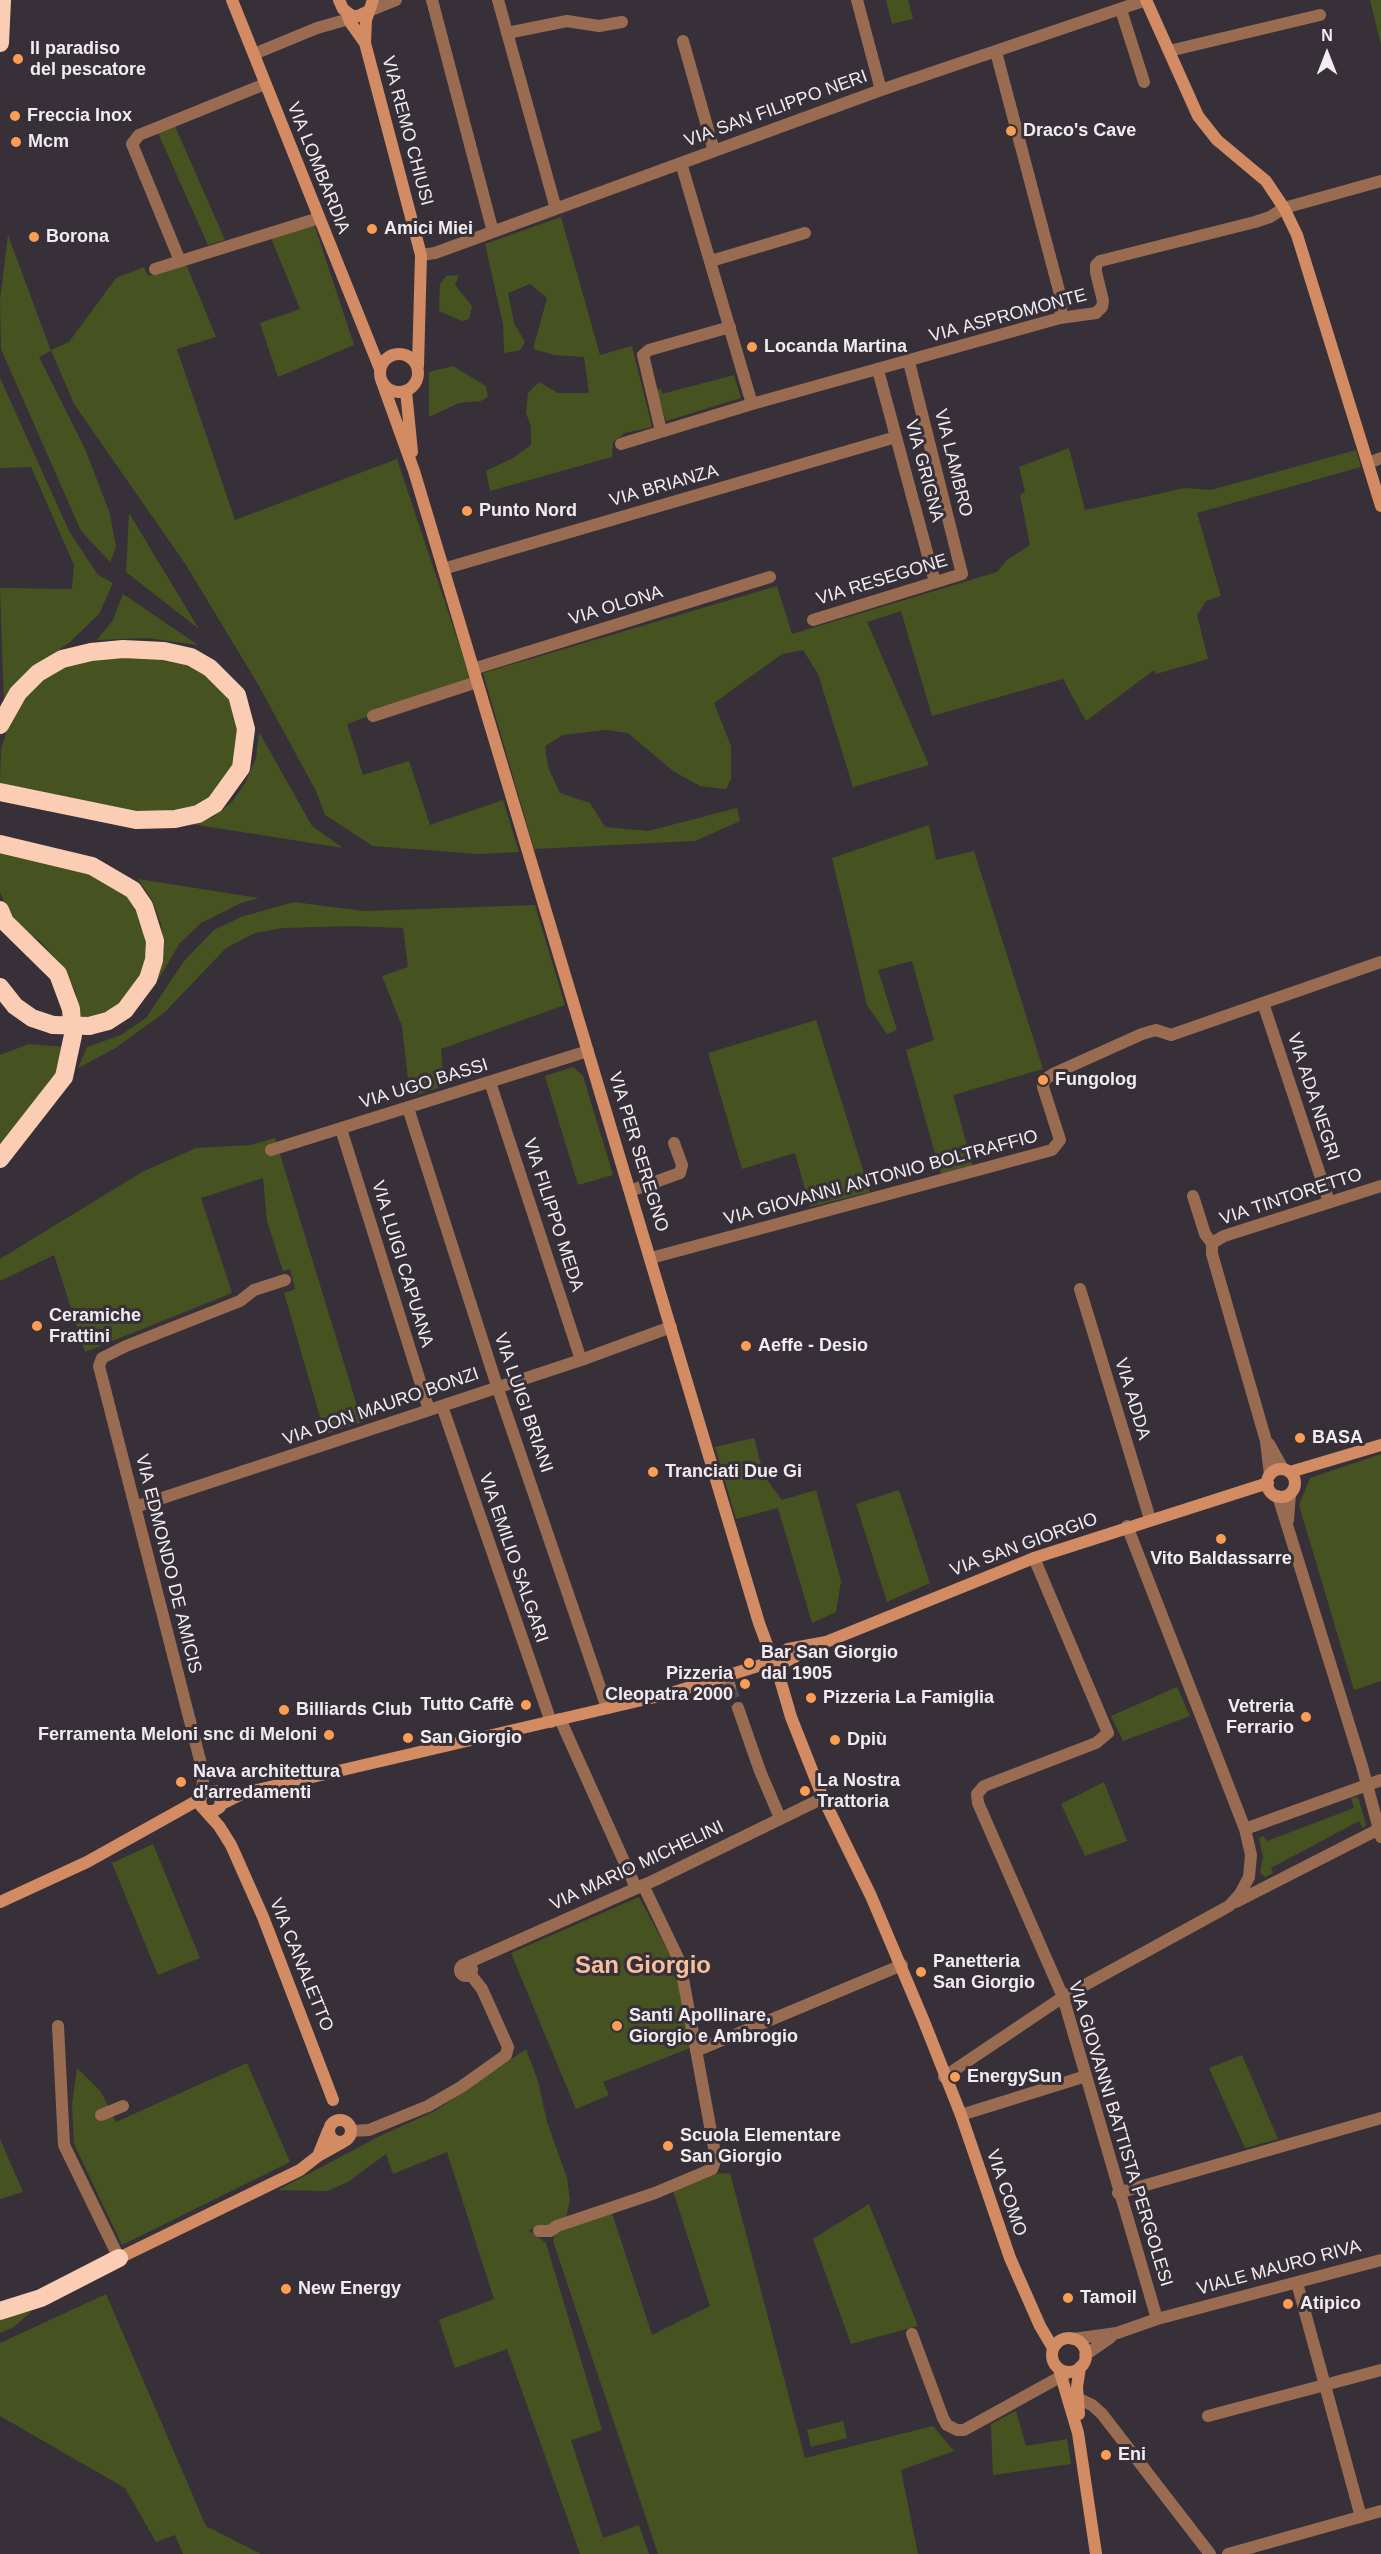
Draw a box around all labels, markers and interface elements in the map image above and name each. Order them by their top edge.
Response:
north arrow [1297,24,1357,84]
text: N [1321,27,1333,44]
place label: Il paradiso del pescatore [30,38,146,80]
marker: Il paradiso del pescatore [11,52,25,66]
street label: VIA REMO CHIUSI [377,54,437,208]
street label: VIA SAN FILIPPO NERI [682,66,870,152]
street label: VIA LOMBARDIA [282,99,354,237]
place label: Freccia Inox [27,105,132,127]
marker: Freccia Inox [8,109,22,123]
place label: Draco's Cave [1023,120,1136,142]
marker: Draco's Cave [1004,124,1018,138]
place label: Mcm [28,131,69,153]
marker: Mcm [9,135,23,149]
place label: Amici Miei [384,218,473,240]
marker: Amici Miei [365,222,379,236]
place label: Borona [46,226,109,248]
marker: Borona [27,230,41,244]
street label: VIA ASPROMONTE [927,285,1089,347]
place label: Locanda Martina [764,336,907,358]
marker: Locanda Martina [745,340,759,354]
street label: VIA LAMBRO [929,407,977,519]
street label: VIA GRIGNA [900,417,948,525]
street label: VIA BRIANZA [607,460,721,512]
place label: Punto Nord [479,500,577,522]
marker: Punto Nord [460,504,474,518]
street label: VIA RESEGONE [814,550,950,610]
street label: VIA OLONA [566,581,666,631]
street label: VIA ADA NEGRI [1282,1030,1344,1164]
street label: VIA UGO BASSI [357,1054,491,1114]
street label: VIA PER SEREGNO [603,1069,673,1235]
place label: Fungolog [1055,1069,1137,1091]
marker: Fungolog [1036,1073,1050,1087]
street label: VIA GIOVANNI ANTONIO BOLTRAFFIO [722,1126,1040,1230]
street label: VIA FILIPPO MEDA [518,1136,588,1294]
street label: VIA TINTORETTO [1217,1164,1365,1230]
street label: VIA LUIGI CAPUANA [366,1178,438,1350]
place label: Ceramiche Frattini [49,1305,141,1348]
marker: Ceramiche Frattini [30,1319,44,1333]
street label: VIA LUIGI BRIANI [489,1330,557,1476]
place label: Aeffe - Desio [758,1335,868,1357]
marker: Aeffe - Desio [739,1339,753,1353]
street label: VIA ADDA [1109,1356,1155,1442]
street label: VIA DON MAURO BONZI [280,1363,482,1451]
place label: BASA [1312,1427,1363,1449]
marker: BASA [1293,1431,1307,1445]
street label: VIA EDMONDO DE AMICIS [130,1452,206,1676]
place label: Tranciati Due Gi [665,1461,802,1483]
marker: Tranciati Due Gi [646,1465,660,1479]
street label: VIA EMILIO SALGARI [474,1470,552,1646]
street label: VIA SAN GIORGIO [947,1508,1101,1582]
marker: Vito Baldassarre [1214,1532,1228,1546]
place label: Vito Baldassarre [1150,1548,1292,1570]
place label: Bar San Giorgio dal 1905 [761,1642,898,1684]
marker: Bar San Giorgio dal 1905 [742,1656,756,1670]
place label: Pizzeria Cleopatra 2000 [605,1663,733,1706]
marker: Pizzeria Cleopatra 2000 [738,1677,752,1691]
place label: Pizzeria La Famiglia [823,1687,994,1709]
marker: Pizzeria La Famiglia [804,1691,818,1705]
place label: Tutto Caffè [420,1694,514,1716]
place label: Vetreria Ferrario [1226,1696,1294,1738]
marker: Tutto Caffè [519,1698,533,1712]
place label: Billiards Club [296,1699,412,1721]
marker: Billiards Club [277,1703,291,1717]
marker: Vetreria Ferrario [1299,1710,1313,1724]
place label: Ferramenta Meloni snc di Meloni [38,1724,317,1746]
place label: San Giorgio [420,1727,522,1749]
marker: Ferramenta Meloni snc di Meloni [322,1728,336,1742]
place label: Dpiù [847,1729,887,1751]
marker: San Giorgio [401,1731,415,1745]
marker: Dpiù [828,1733,842,1747]
place label: Nava architettura d'arredamenti [193,1761,340,1804]
place label: La Nostra Trattoria [817,1770,900,1812]
marker: Nava architettura d'arredamenti [174,1775,188,1789]
marker: La Nostra Trattoria [798,1784,812,1798]
street label: VIA MARIO MICHELINI [547,1816,727,1916]
street label: VIA CANALETTO [264,1895,338,2035]
place label: Panetteria San Giorgio [933,1951,1035,1994]
district label: San Giorgio [575,1952,711,1980]
marker: Panetteria San Giorgio [914,1965,928,1979]
street label: VIA GIOVANNI BATTISTA PERGOLESI [1063,1979,1177,2289]
place label: Santi Apollinare, Giorgio e Ambrogio [629,2005,798,2048]
marker: Santi Apollinare, Giorgio e Ambrogio [610,2019,624,2033]
place label: EnergySun [967,2066,1062,2088]
marker: EnergySun [948,2070,962,2084]
place label: Scuola Elementare San Giorgio [680,2125,841,2168]
marker: Scuola Elementare San Giorgio [661,2139,675,2153]
street label: VIA COMO [981,2147,1031,2239]
street label: VIALE MAURO RIVA [1195,2236,1363,2300]
place label: New Energy [298,2278,401,2300]
marker: New Energy [279,2282,293,2296]
place label: Tamoil [1080,2287,1137,2309]
marker: Tamoil [1061,2291,1075,2305]
place label: Atipico [1300,2293,1361,2315]
marker: Atipico [1281,2297,1295,2311]
place label: Eni [1118,2444,1146,2466]
marker: Eni [1099,2448,1113,2462]

